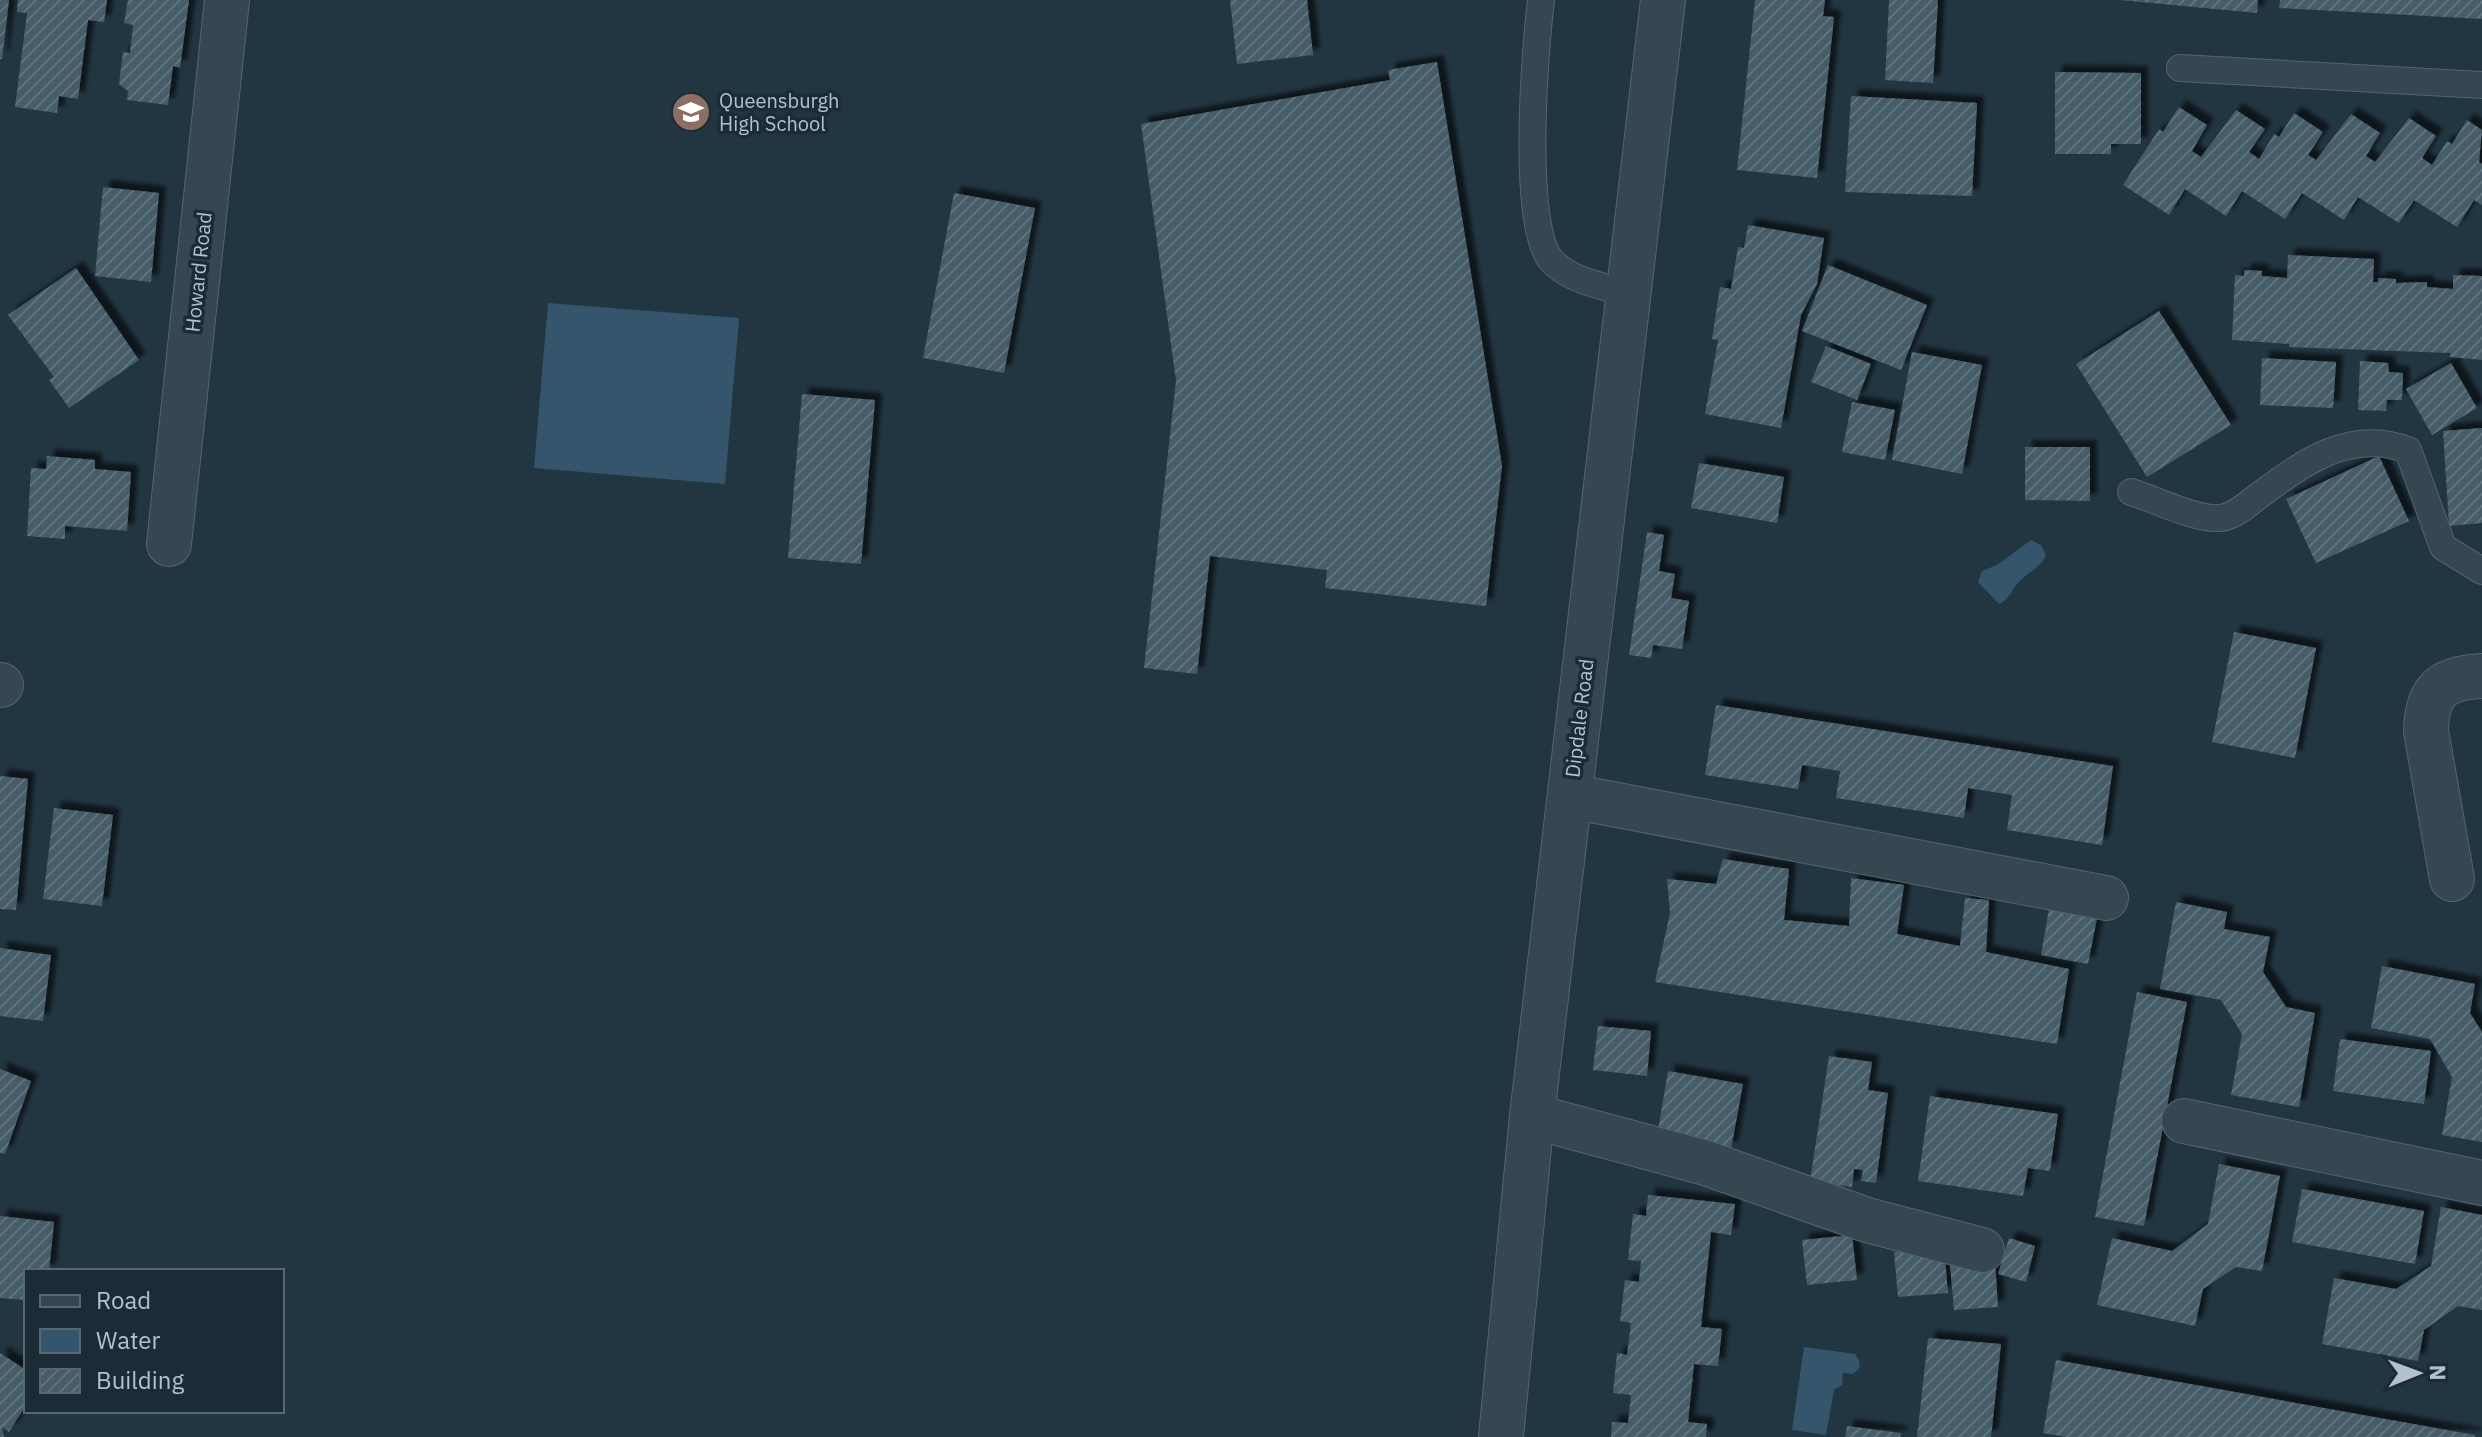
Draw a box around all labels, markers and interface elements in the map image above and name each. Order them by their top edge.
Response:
place label: Queensburgh High School [719,87,839,137]
school or university icon: Queensburgh High School [670,91,712,133]
street label: Howard Road [178,211,218,333]
street label: Dipdale Road [1558,657,1600,779]
legend [24,1269,284,1413]
text: Road [96,1284,151,1316]
text: Water [96,1324,160,1356]
north arrow [2378,1333,2458,1413]
text: Building [96,1364,184,1396]
text: N [2424,1364,2453,1381]

